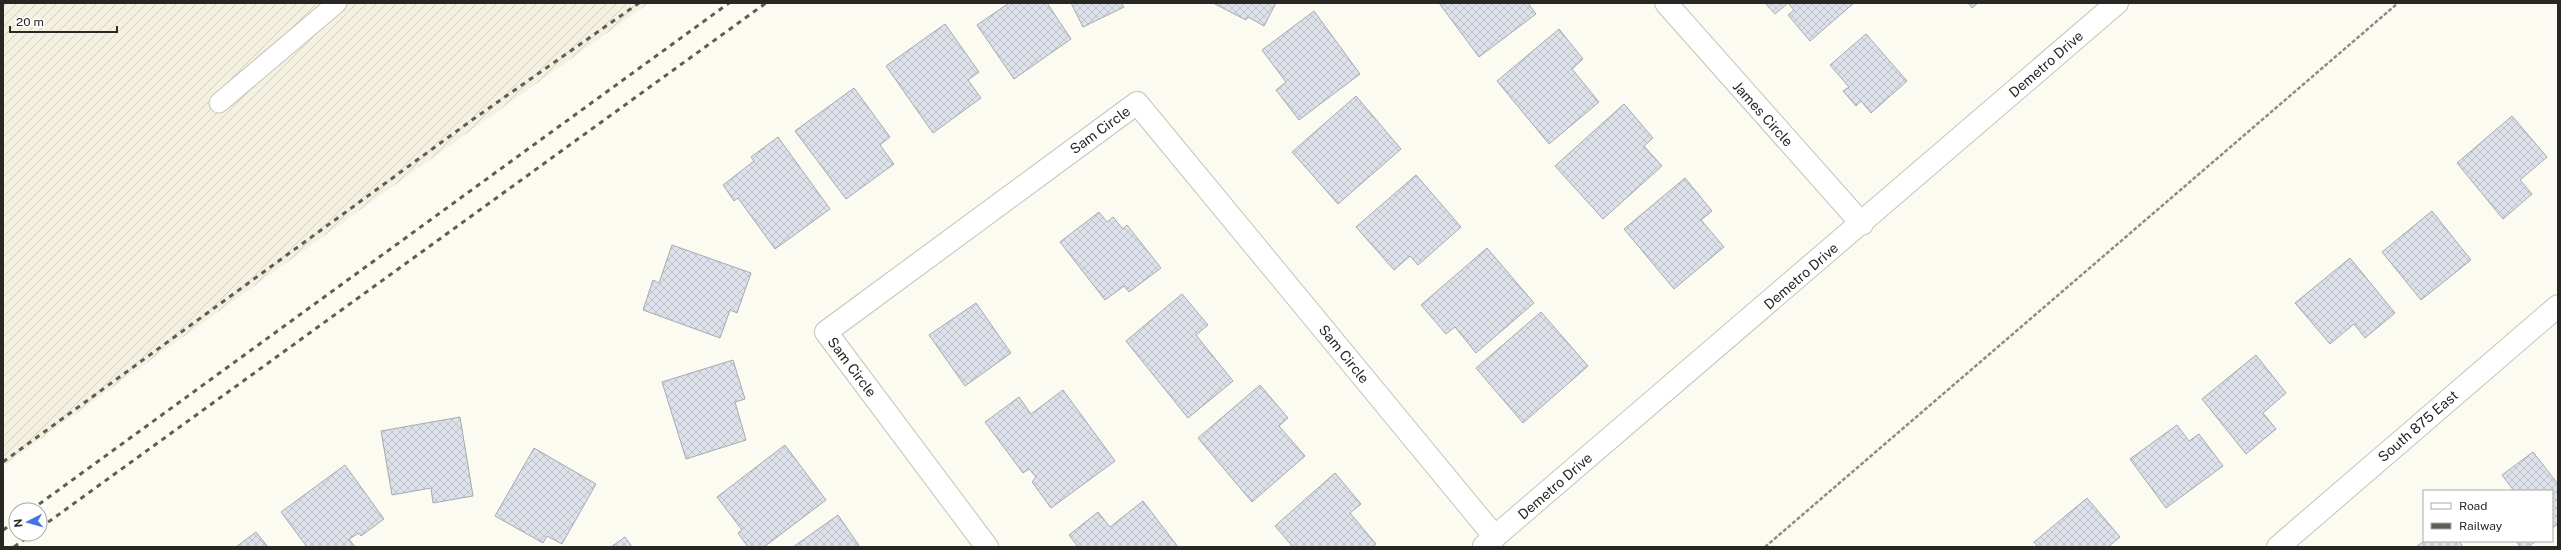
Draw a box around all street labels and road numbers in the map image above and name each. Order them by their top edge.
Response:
street label: Demetro Drive [2006,27,2086,101]
street label: James Circle [1730,78,1796,150]
street label: Sam Circle [1067,103,1133,157]
street label: Demetro Drive [1761,239,1841,313]
street label: Sam Circle [1316,322,1372,386]
street label: Sam Circle [824,334,880,400]
street label: South 875 East [2375,387,2461,465]
street label: Demetro Drive [1515,449,1595,523]

